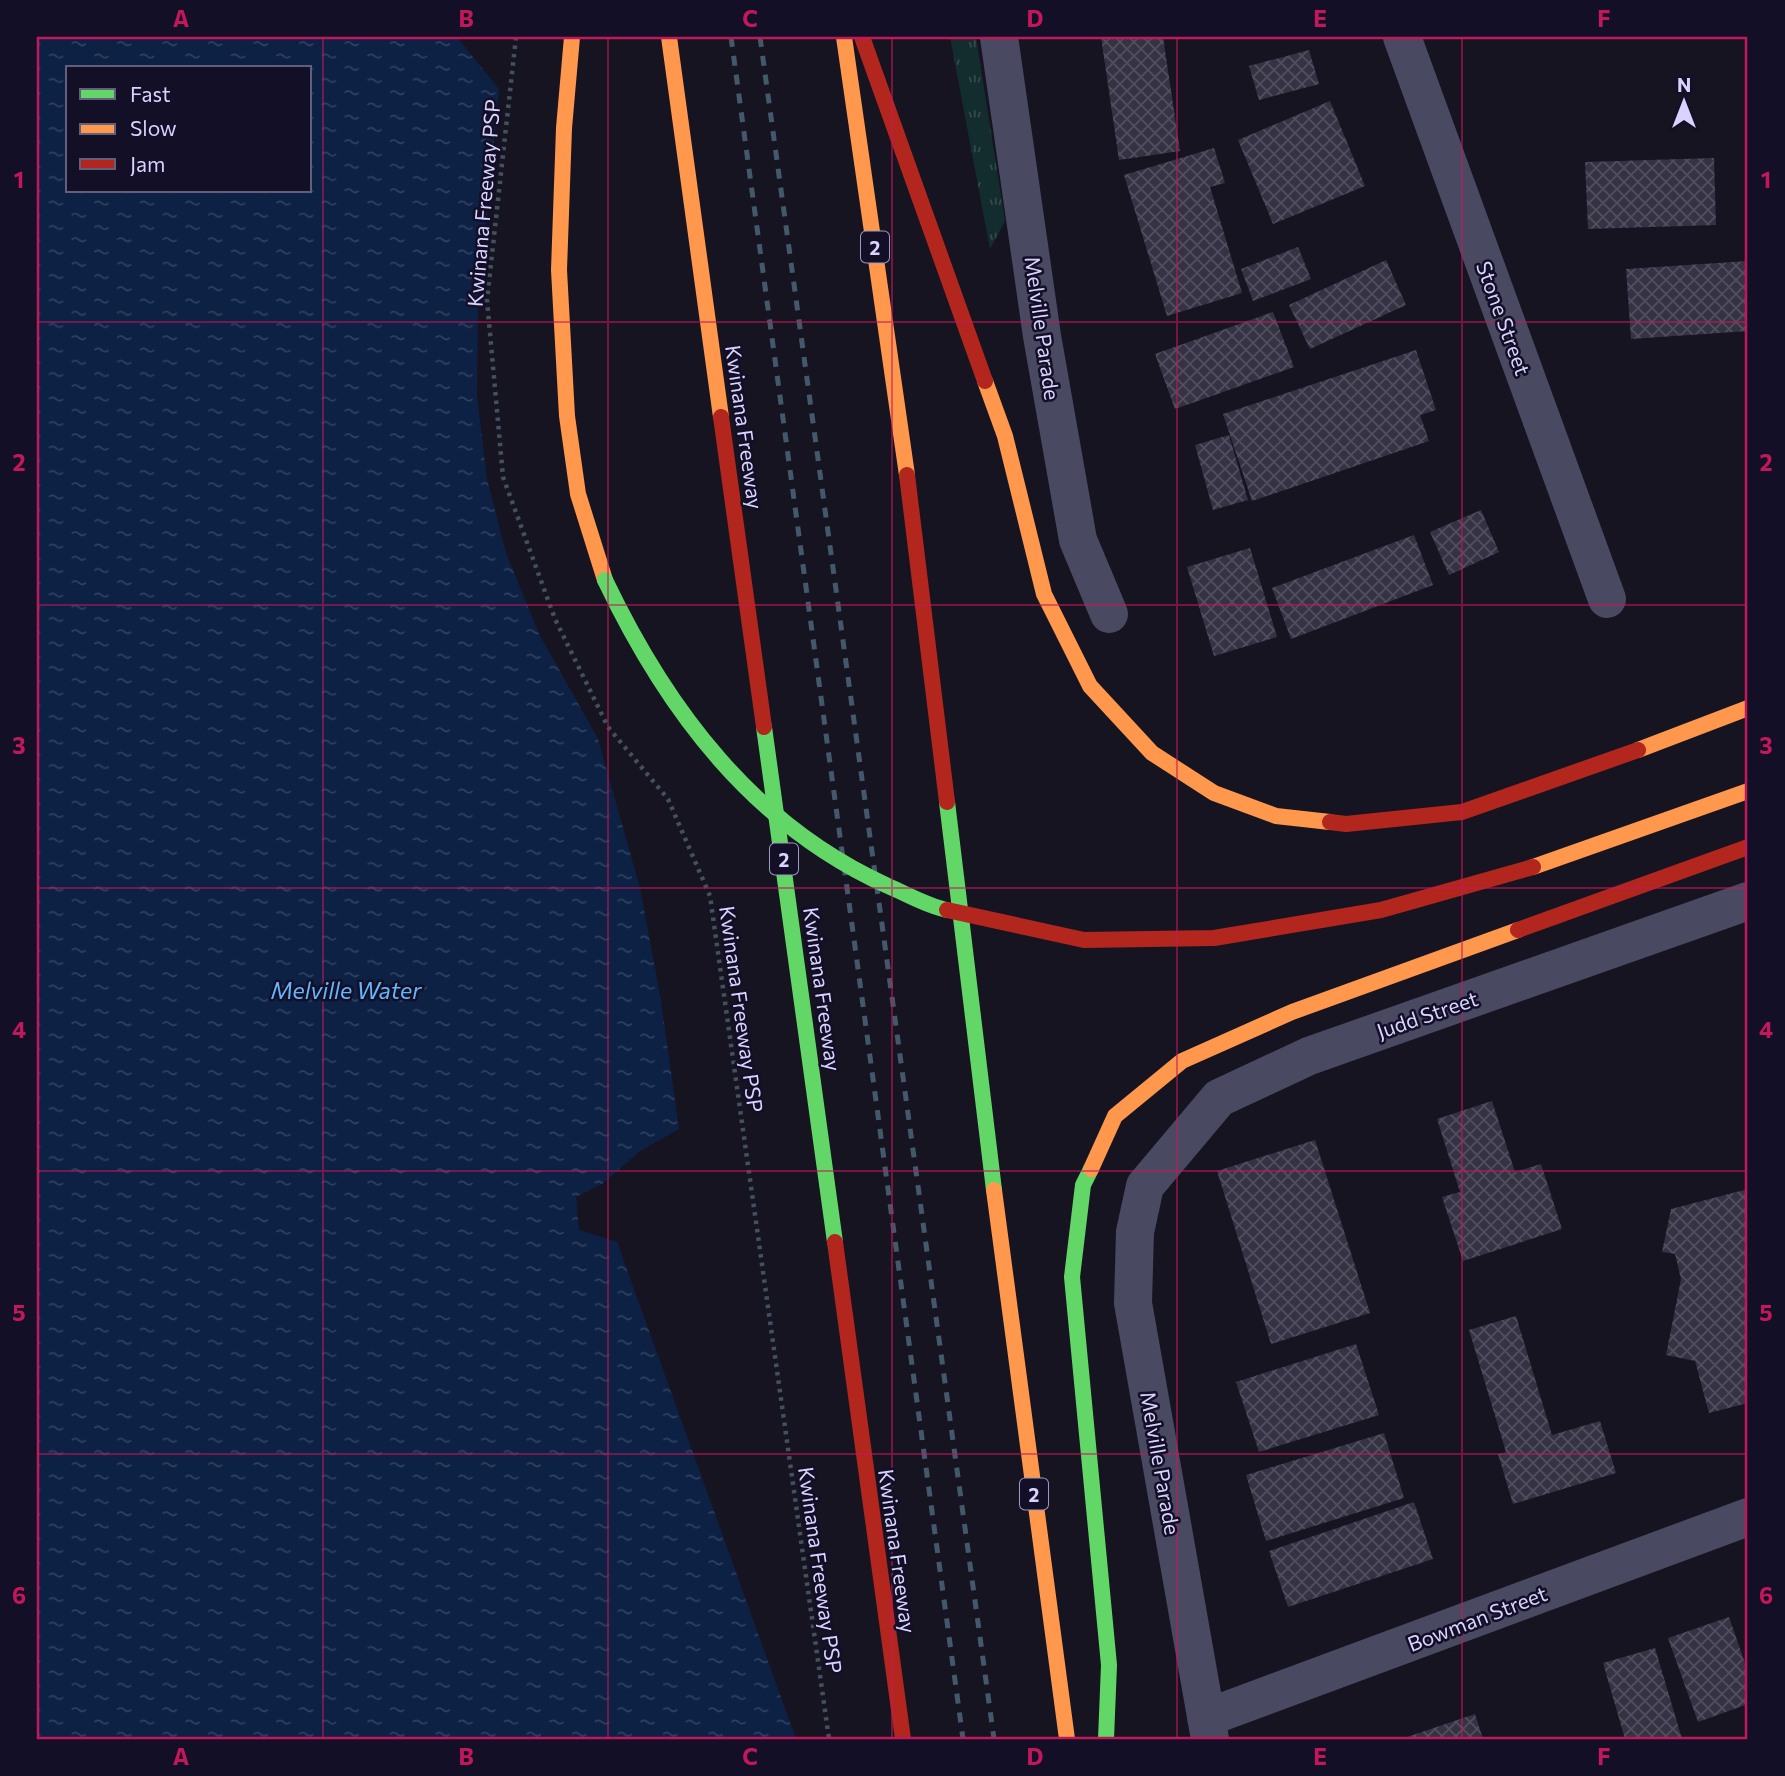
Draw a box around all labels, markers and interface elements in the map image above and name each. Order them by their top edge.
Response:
text: A [173,4,190,32]
text: B [458,4,474,32]
text: C [742,4,758,32]
text: D [1027,4,1044,32]
text: E [1313,4,1327,32]
text: F [1597,4,1611,32]
legend [66,66,312,192]
north arrow [1648,66,1718,136]
text: N [1677,73,1691,96]
text: Fast [130,81,171,106]
street label: Kwinana Freeway PSP [461,98,505,308]
text: Slow [130,115,177,140]
text: Jam [130,151,165,176]
text: 1 [14,165,24,193]
text: 1 [1761,165,1771,193]
road number: 2 [861,232,889,262]
street label: Melville Parade [1021,254,1065,402]
street label: Stone Street [1472,258,1536,378]
street label: Kwinana Freeway [721,343,769,511]
text: 2 [12,448,26,476]
text: 2 [1759,448,1773,476]
text: 3 [12,731,26,759]
text: 3 [1759,731,1773,759]
road number: 2 [770,844,798,874]
street label: Kwinana Freeway PSP [715,904,769,1114]
street label: Kwinana Freeway [799,905,847,1073]
water label: Melville Water [271,976,422,1004]
street label: Judd Street [1373,985,1481,1043]
text: 4 [12,1015,26,1043]
text: 4 [1759,1015,1773,1043]
text: 5 [12,1298,26,1326]
text: 5 [1759,1298,1773,1326]
street label: Melville Parade [1136,1389,1186,1537]
street label: Kwinana Freeway PSP [794,1465,848,1675]
street label: Kwinana Freeway [874,1467,922,1635]
road number: 2 [1020,1478,1048,1510]
street label: Bowman Street [1404,1580,1550,1656]
text: 6 [12,1581,26,1609]
text: 6 [1759,1581,1773,1609]
text: A [173,1742,190,1770]
text: B [458,1742,474,1770]
text: C [742,1742,758,1770]
text: D [1027,1742,1044,1770]
text: E [1313,1742,1327,1770]
text: F [1597,1742,1611,1770]

